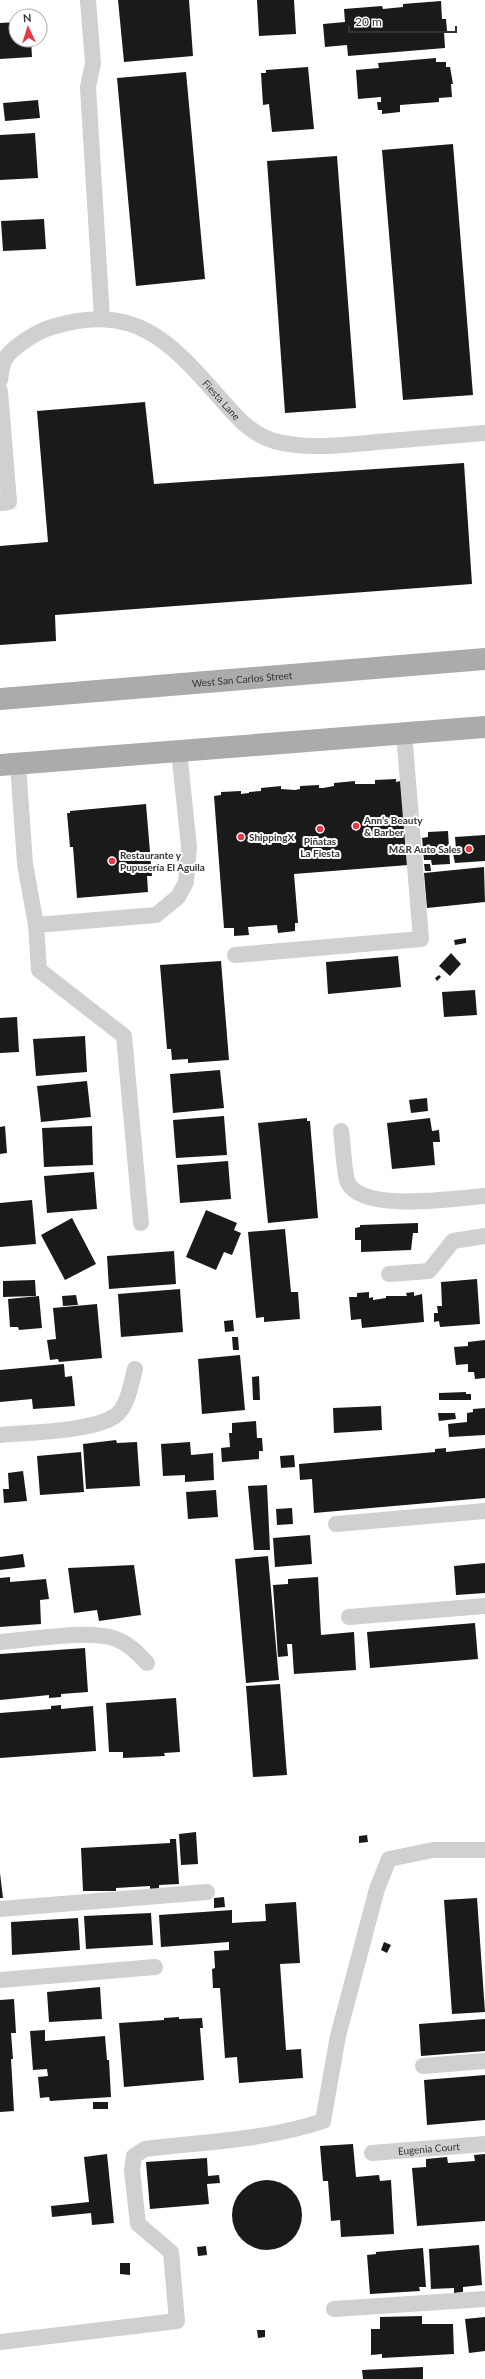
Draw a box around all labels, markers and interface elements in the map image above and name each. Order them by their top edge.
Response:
north arrow [8,8,48,48]
scale bar [349,8,456,34]
text: N [23,11,32,24]
text: 20 m [355,14,382,29]
street label: Fiesta Lane [200,377,243,422]
street label: West San Carlos Street [192,669,293,689]
place label: Ann’s Beauty & Barber [363,814,423,838]
marker: Ann’s Beauty & Barber [351,821,361,831]
marker: Piñatas La Fiesta [315,824,325,834]
place label: ShippingX [249,831,294,843]
marker: ShippingX [236,832,246,842]
place label: Piñatas La Fiesta [300,835,340,859]
place label: M&R Auto Sales [389,843,462,855]
marker: M&R Auto Sales [464,844,474,854]
place label: Restaurante y Pupusería El Aguila [120,849,205,873]
marker: Restaurante y Pupusería El Aguila [107,856,117,866]
street label: Eugenia Court [397,2140,461,2157]

